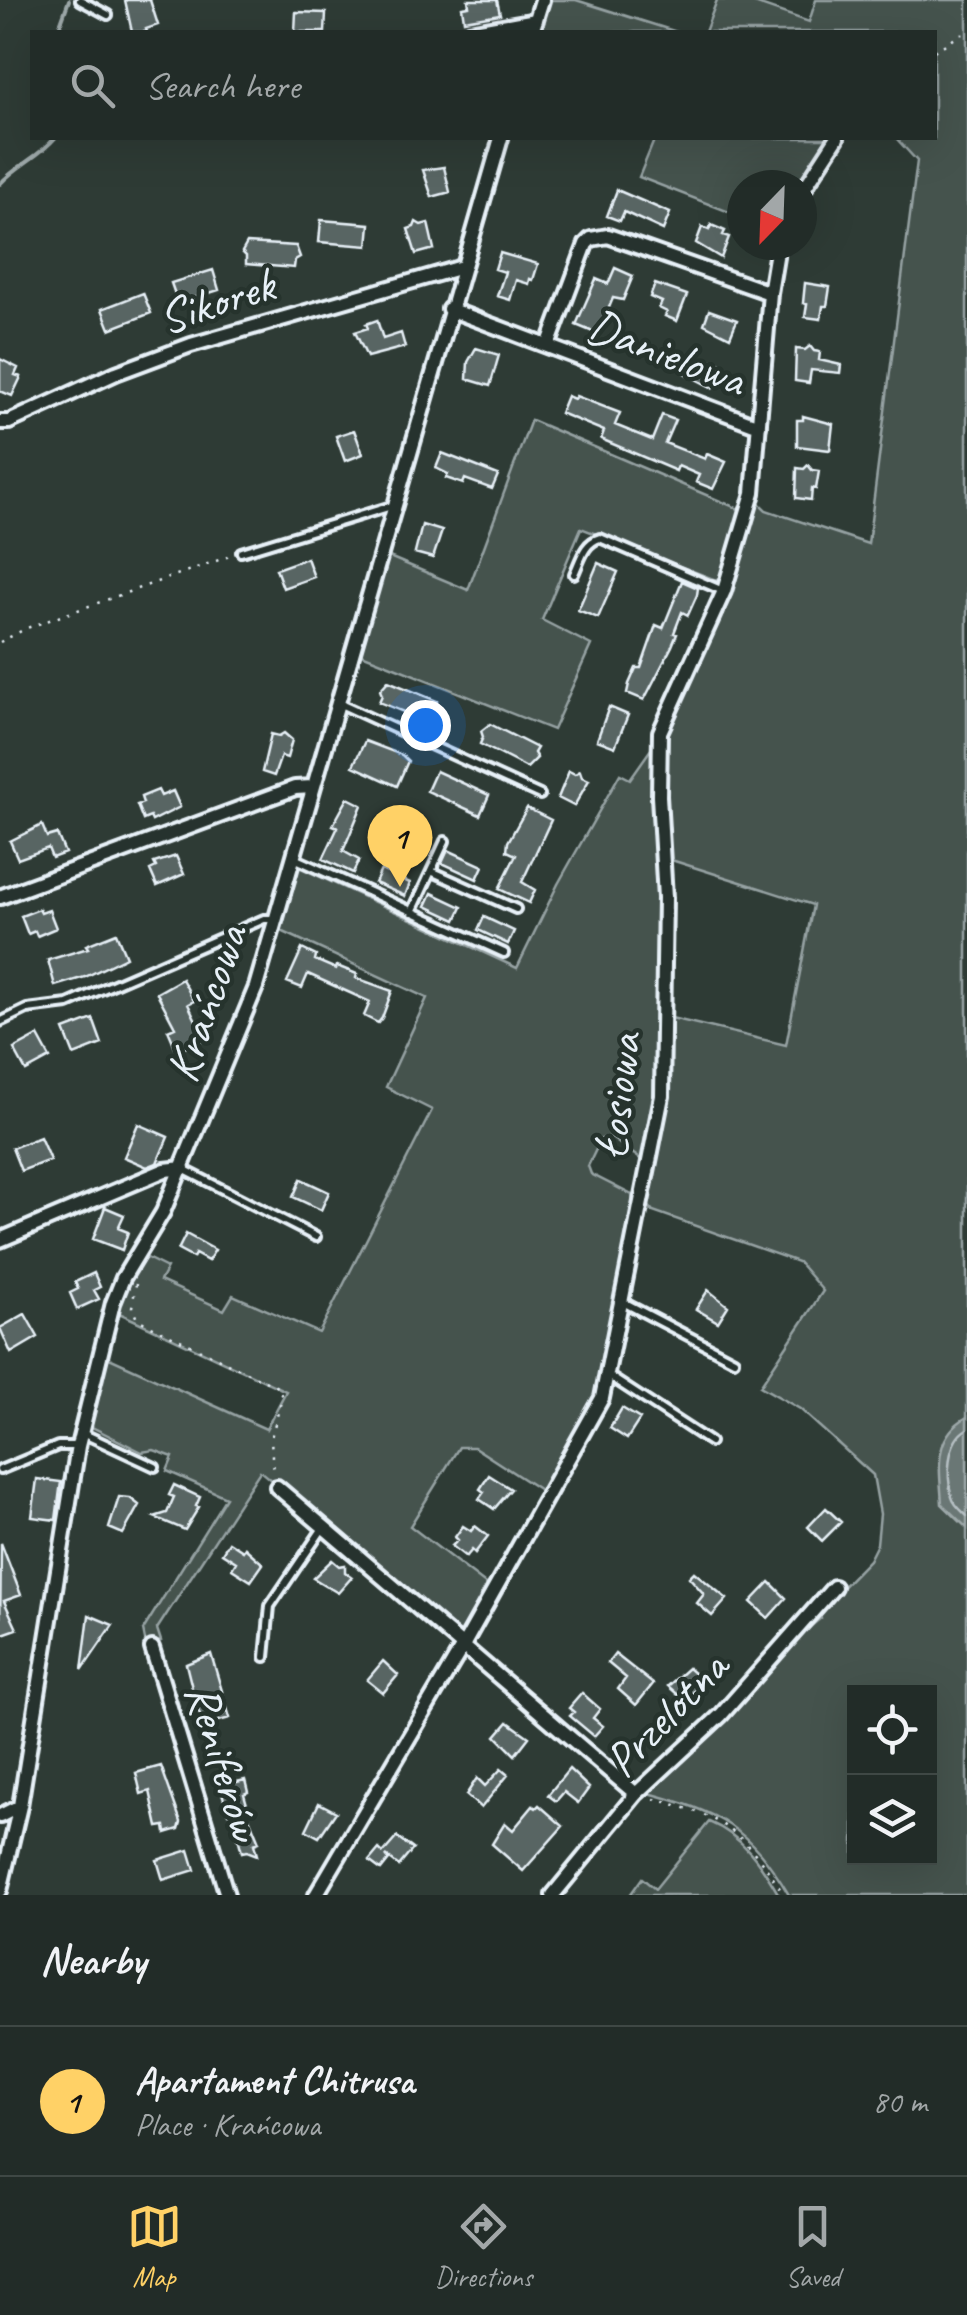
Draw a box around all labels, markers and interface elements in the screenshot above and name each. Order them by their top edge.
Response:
search box [30,30,937,140]
icon: search [65,58,120,113]
text: Search here [145,62,300,109]
north arrow [727,170,817,260]
street label: Sikorek [151,253,285,348]
street label: Danielowa [579,295,757,410]
your location [400,700,451,751]
pin: 1 [368,804,432,887]
street label: Krańcowa [151,915,262,1089]
street label: Łosiowa [580,1027,655,1162]
street label: Przelotna [591,1635,743,1789]
street label: Reniferów [172,1676,277,1850]
map controls [847,1685,937,1865]
button: locate [847,1685,937,1775]
button: layers [847,1775,937,1865]
text: Nearby [40,1934,146,1987]
text: Apartament Chitrusa [135,2057,414,2104]
text: 1 [65,2081,80,2122]
text: 80 m [873,2081,927,2122]
text: Place · Krańcowa [135,2104,320,2145]
tab: Map [127,2199,182,2294]
tab: Directions [435,2199,532,2294]
tab: Saved [785,2199,840,2294]

